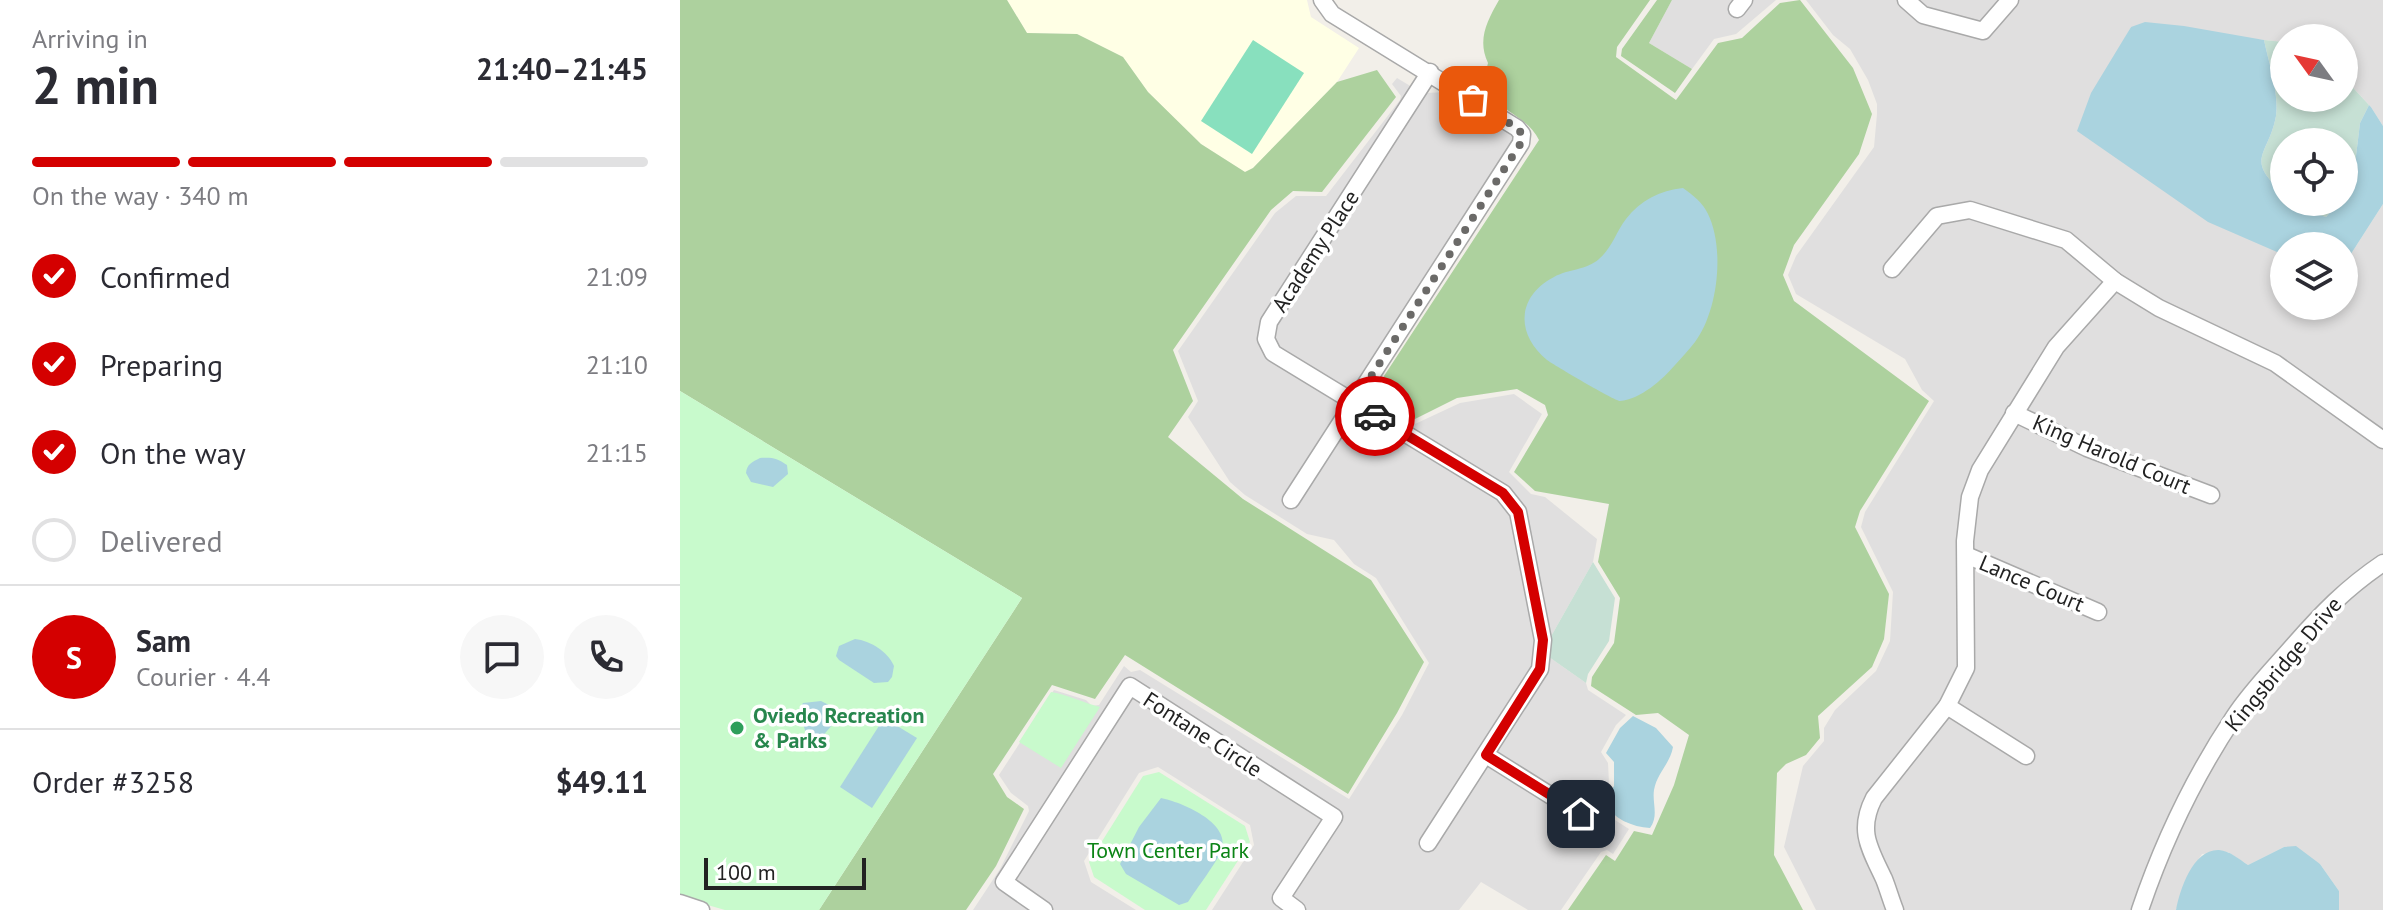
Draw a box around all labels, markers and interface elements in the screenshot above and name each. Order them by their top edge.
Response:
text: Arriving in [32,22,148,55]
north arrow [2270,24,2358,112]
map controls [2270,24,2358,320]
text: 21:40–21:45 [476,49,648,88]
text: 2 min [32,51,159,118]
pin [1439,66,1507,134]
icon: bag [1451,78,1495,122]
button: locate [2270,128,2358,216]
text: On the way · 340 m [32,179,249,212]
street label: Academy Place [1265,185,1365,317]
button: layers [2270,232,2358,320]
icon: check [32,254,76,298]
text: Confirmed [100,257,231,296]
text: 21:09 [586,260,648,293]
icon: check [32,342,76,386]
text: Preparing [100,345,223,384]
text: 21:10 [586,348,648,381]
courier [1335,376,1415,456]
icon: car [1353,394,1397,438]
street label: King Harold Court [2029,408,2196,500]
icon: check [32,430,76,474]
text: On the way [100,433,246,472]
text: 21:15 [586,436,648,469]
text: Delivered [100,521,223,560]
street label: Lance Court [1975,548,2089,618]
street label: Kingsbridge Drive [2218,591,2348,737]
button: chat [460,615,544,699]
button: phone [564,615,648,699]
text: Sam [136,621,191,660]
text: S [66,638,82,677]
text: Courier · 4.4 [136,660,270,693]
street label: Fontane Circle [1138,685,1268,783]
place label: Oviedo Recreation & Parks [753,701,924,754]
marker: Oviedo Recreation & Parks [728,719,746,737]
text: Order #3258 [32,762,194,801]
text: $49.11 [556,762,648,801]
pin [1547,780,1615,848]
icon: home [1559,792,1603,836]
park label: Town Center Park [1087,836,1250,864]
scale bar [704,854,866,890]
text: 100 m [716,858,776,886]

